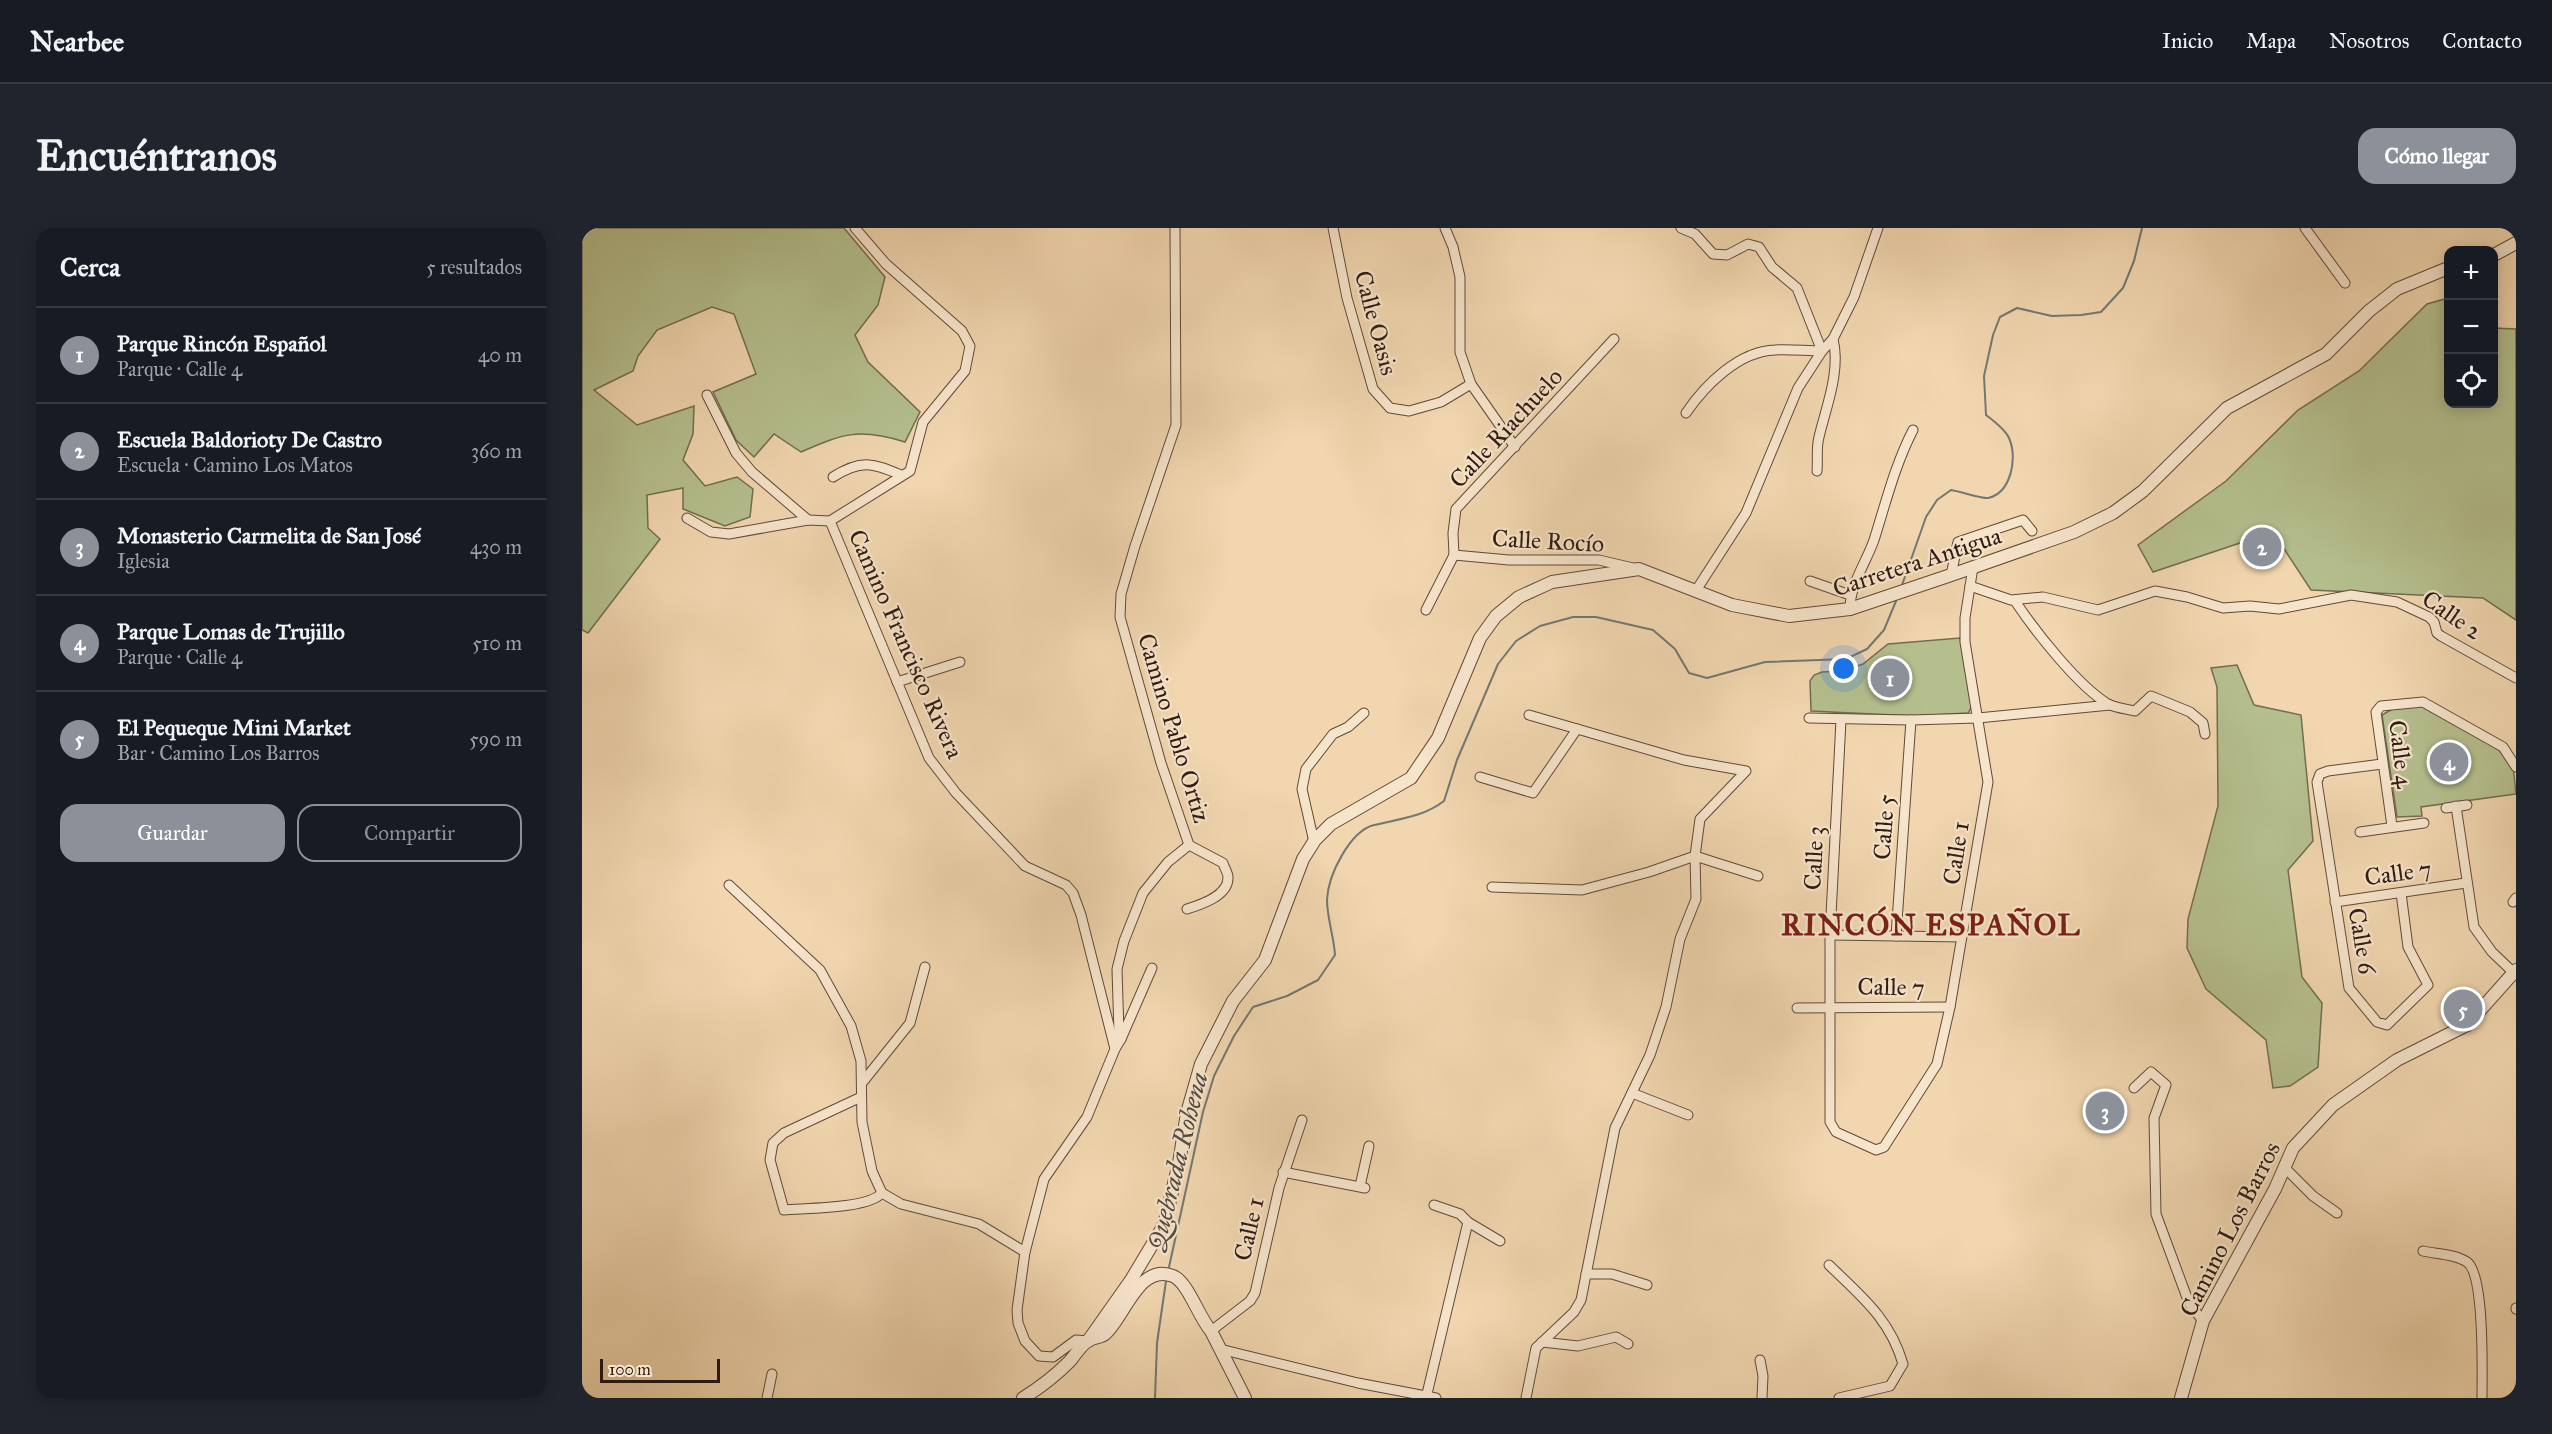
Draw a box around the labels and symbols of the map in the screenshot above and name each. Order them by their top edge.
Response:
street label: Calle Oasis [1348,267,1404,379]
street label: Calle Riachuelo [1443,362,1569,494]
street label: Carretera Antigua [1829,520,2006,603]
street label: Calle Rocío [1491,523,1605,559]
pin: 2 [2242,524,2282,570]
street label: Camino Francisco Rivera [842,525,970,764]
street label: Calle 2 [2416,584,2488,646]
street label: Camino Pablo Ortiz [1131,630,1217,826]
your location [1829,654,1858,683]
pin: 1 [1870,656,1910,700]
street label: Calle 4 [2382,718,2420,790]
pin: 4 [2430,740,2468,784]
street label: Calle 5 [1867,793,1901,861]
street label: Calle 1 [1936,819,1976,887]
street label: Calle 3 [1797,825,1831,891]
street label: Calle 7 [2363,853,2433,893]
street label: Calle 6 [2341,905,2383,977]
district label: RINCÓN ESPAÑOL [1781,906,2081,943]
street label: Calle 7 [1857,971,1925,1003]
pin: 5 [2444,986,2482,1032]
water label: Quebrada Rohena [1139,1069,1215,1255]
pin: 3 [2086,1088,2125,1134]
street label: Camino Los Barros [2173,1136,2287,1322]
street label: Calle 1 [1227,1194,1271,1264]
scale bar [600,1356,720,1384]

